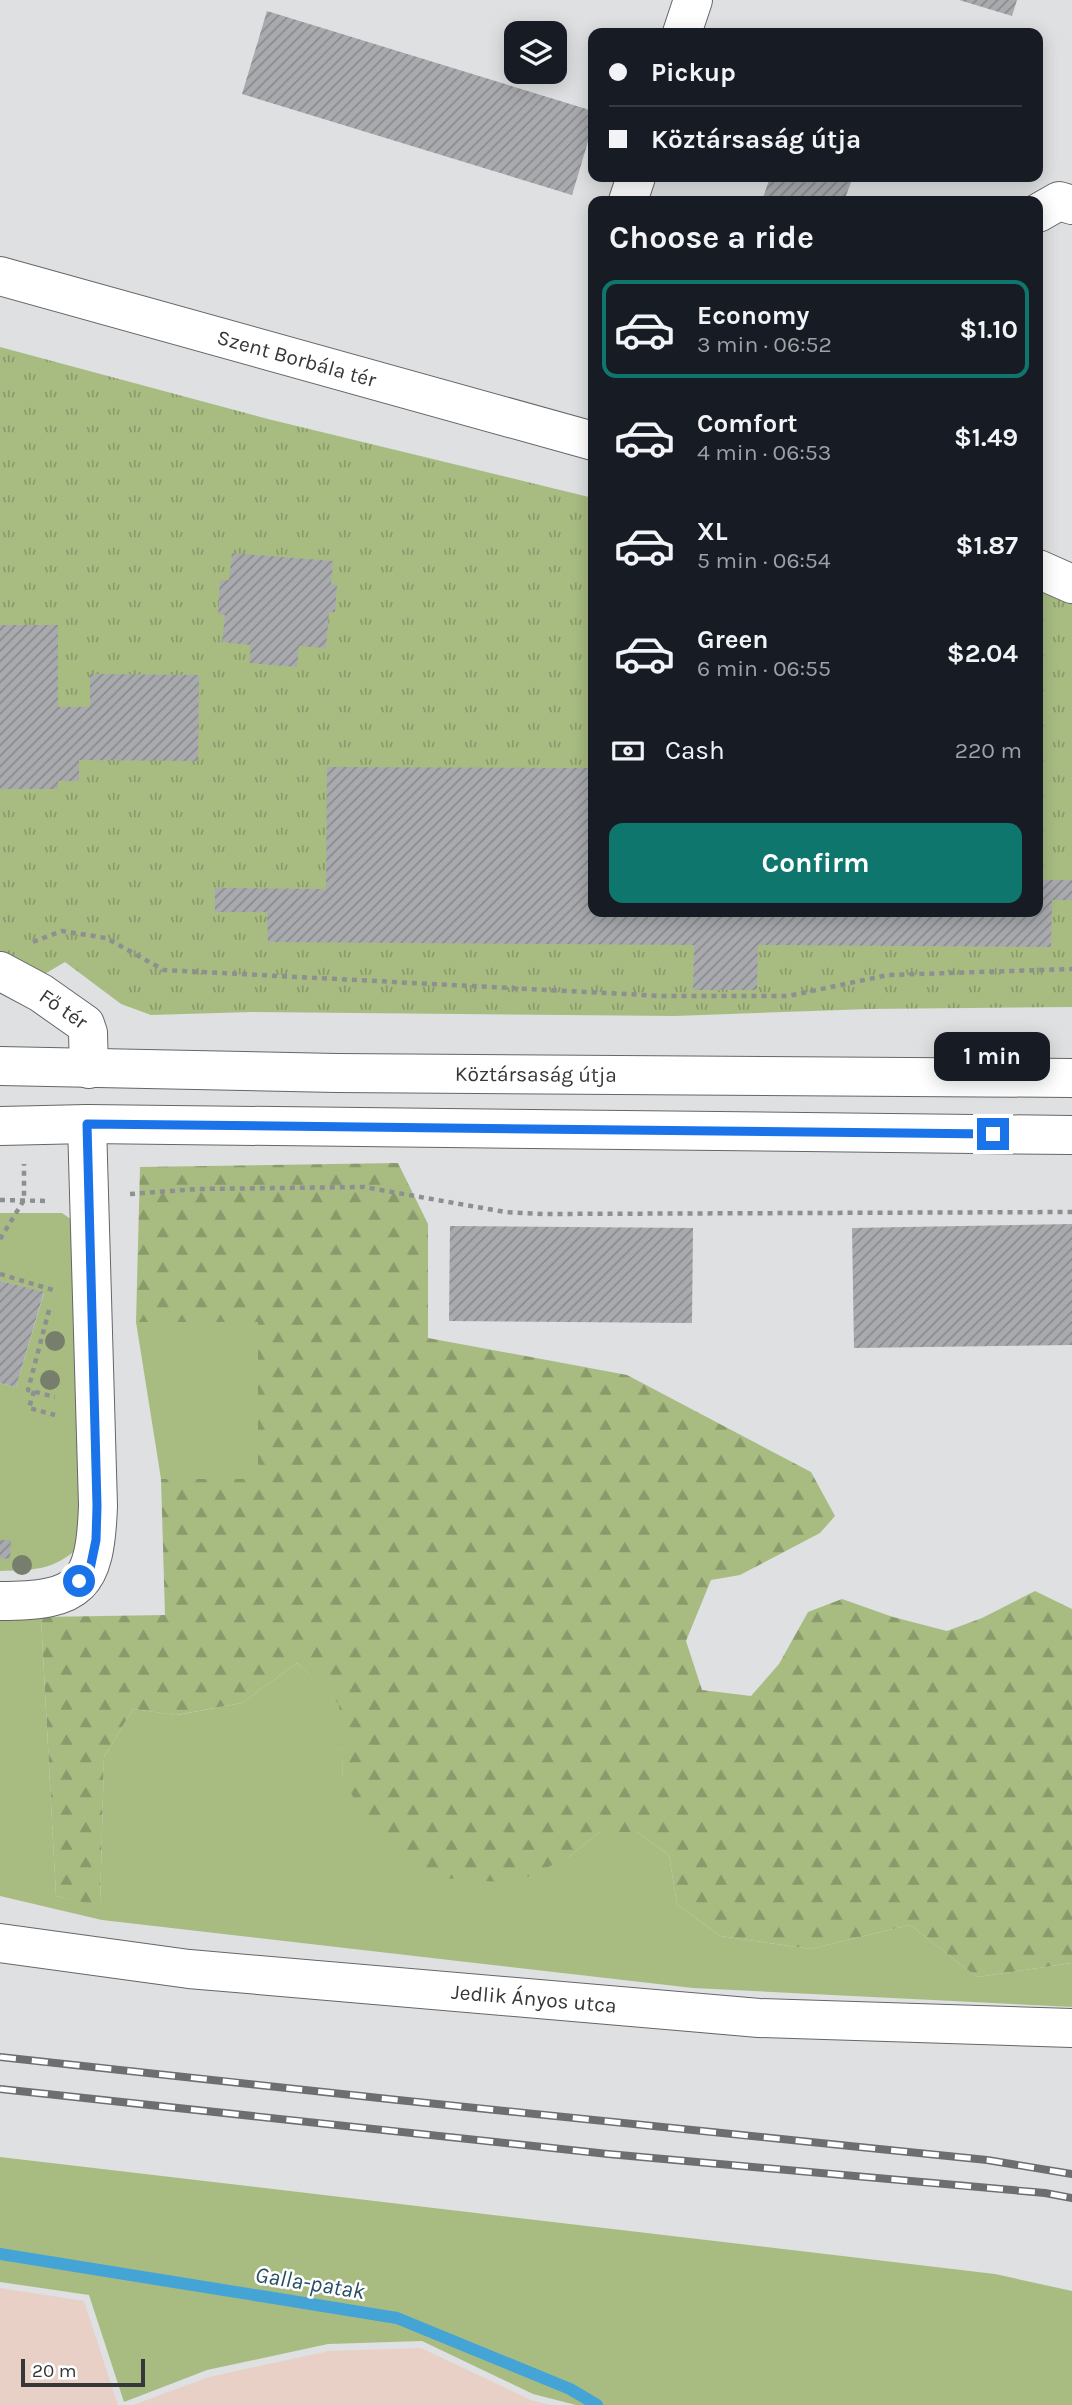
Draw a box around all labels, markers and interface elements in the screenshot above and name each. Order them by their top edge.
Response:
map controls [504,21,567,84]
button: layers [504,21,567,84]
text: Pickup [651,57,736,88]
text: Köztársaság útja [651,124,861,155]
text: Choose a ride [609,219,814,256]
icon: car [613,298,676,361]
text: Economy [697,300,809,331]
text: $1.10 [960,314,1018,345]
street label: Szent Borbála tér [215,325,379,392]
text: 3 min · 06:52 [697,331,832,358]
icon: car [613,406,676,469]
text: Comfort [697,408,798,439]
text: $1.49 [954,422,1018,453]
text: 4 min · 06:53 [697,439,831,466]
icon: car [613,514,676,577]
text: XL [697,516,728,547]
text: $1.87 [955,530,1018,561]
text: 5 min · 06:54 [697,547,831,574]
icon: car [613,622,676,685]
text: Green [697,624,769,655]
text: $2.04 [947,638,1018,669]
text: 6 min · 06:55 [697,655,831,682]
icon: cash [609,732,647,770]
text: Cash [665,735,725,766]
text: 220 m [955,737,1022,764]
button: Confirm [609,823,1022,903]
street label: Fő tér [35,984,92,1034]
callout: 1 min [935,1032,1051,1082]
text: 1 min [963,1043,1021,1070]
street label: Köztársaság útja [455,1062,617,1087]
route end [977,1118,1009,1150]
route start [63,1565,95,1597]
street label: Jedlik Ányos utca [450,1980,618,2018]
water label: Galla-patak [253,2261,367,2305]
scale bar [21,2356,145,2388]
text: 20 m [32,2360,77,2382]

